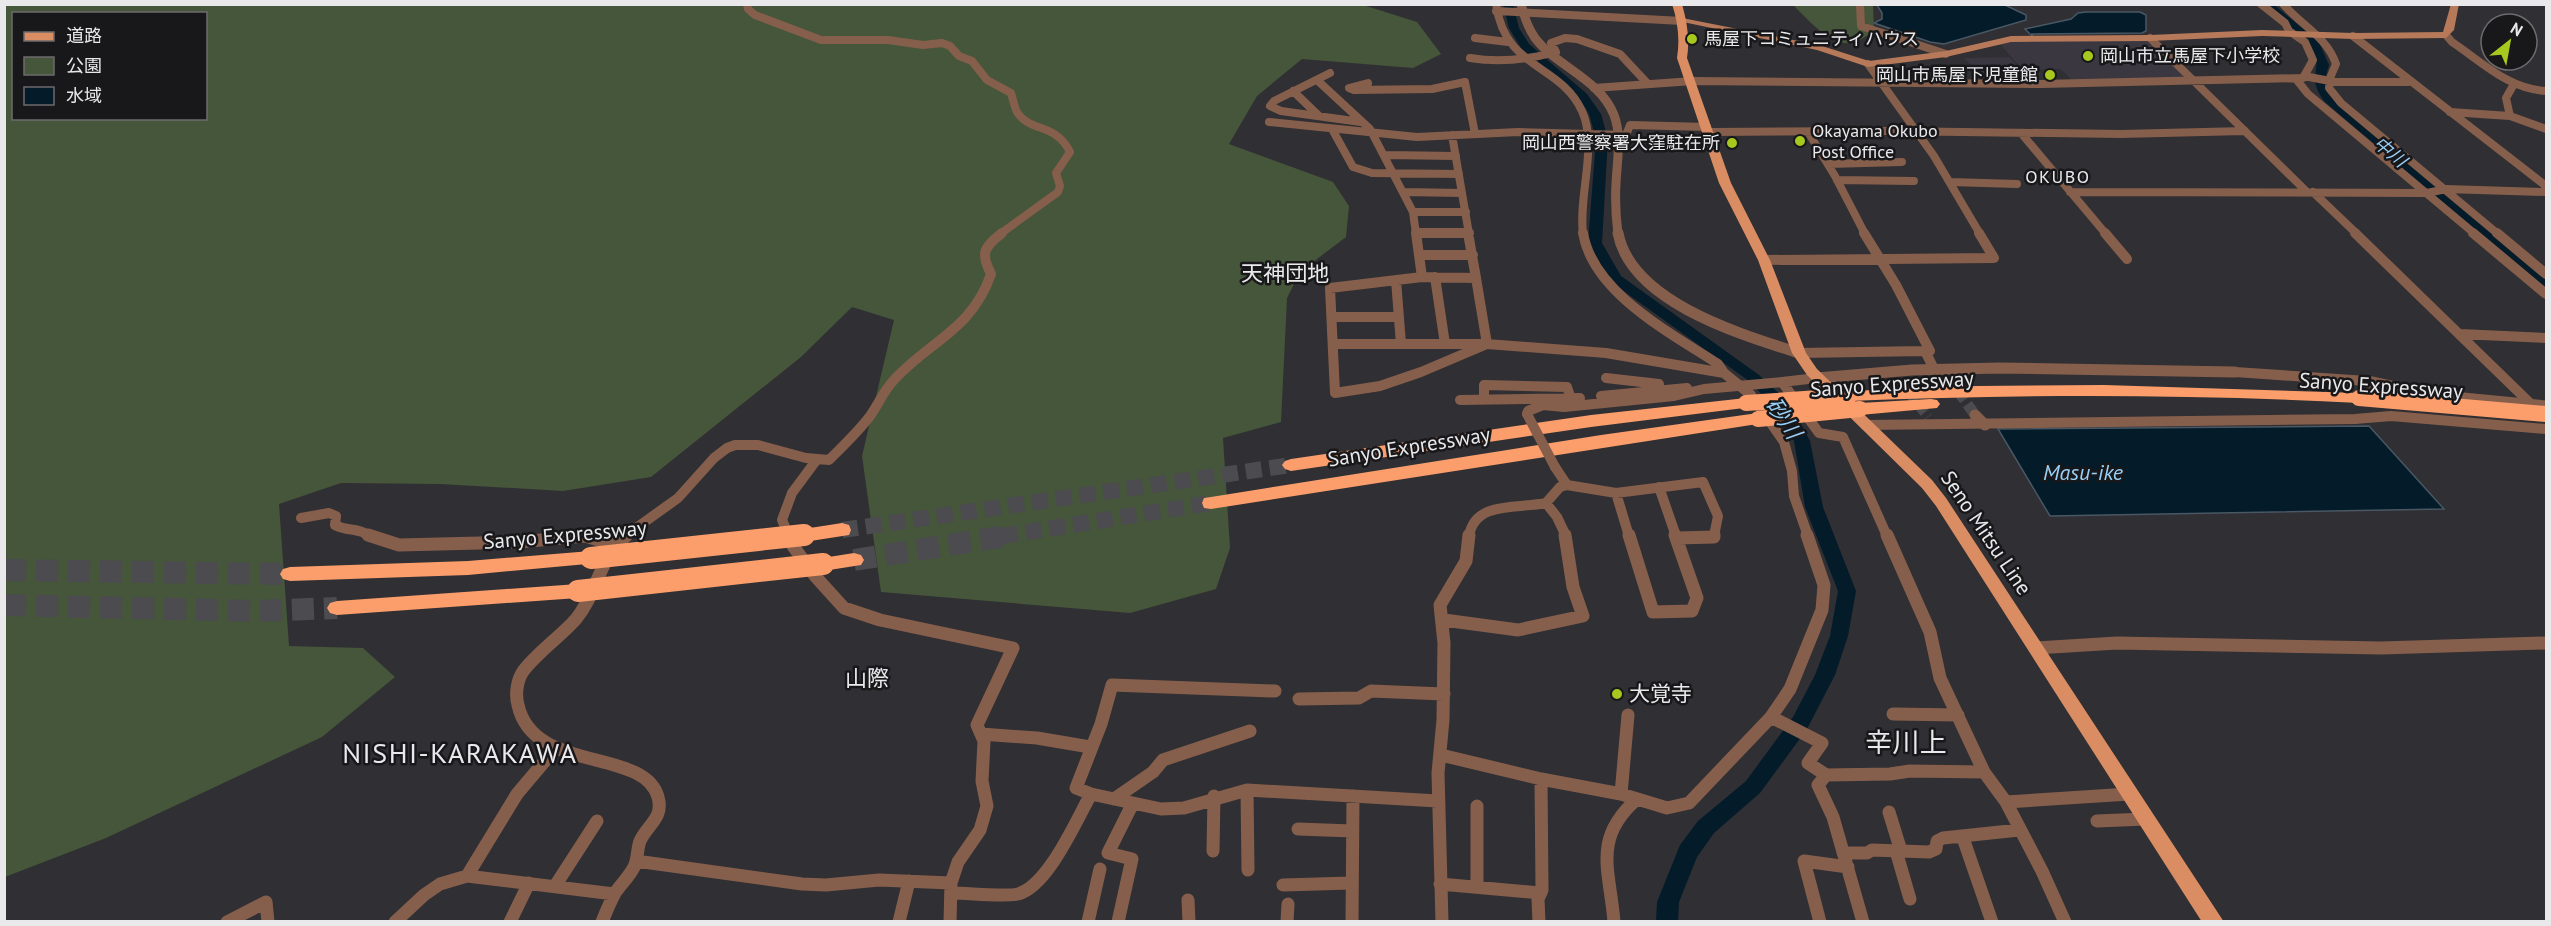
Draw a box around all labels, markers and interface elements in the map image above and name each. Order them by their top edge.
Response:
legend [12,12,207,120]
north arrow [2479,12,2539,72]
text: N [2507,18,2526,40]
text: 道路 [66,24,102,47]
place label: 馬屋下コミュニティハウス [1704,27,1919,50]
marker: 馬屋下コミュニティハウス [1685,32,1699,46]
place label: 岡山市立馬屋下小学校 [2100,44,2280,67]
marker: 岡山市立馬屋下小学校 [2081,49,2095,63]
text: 公園 [66,54,102,77]
place label: 岡山市馬屋下児童館 [1876,63,2038,86]
marker: 岡山市馬屋下児童館 [2043,68,2057,82]
text: 水域 [66,84,102,107]
place label: Okayama Okubo Post Office [1812,119,1938,163]
place label: 岡山西警察署大窪駐在所 [1522,131,1720,154]
water label: 中川 [2369,131,2413,173]
marker: Okayama Okubo Post Office [1793,134,1807,148]
marker: 岡山西警察署大窪駐在所 [1725,136,1739,150]
district label: OKUBO [2025,165,2091,188]
district label: 天神団地 [1241,259,1329,287]
street label: Sanyo Expressway [1809,364,1975,403]
street label: Sanyo Expressway [2298,366,2464,405]
water label: 砂川 [1760,392,1809,446]
street label: Sanyo Expressway [1326,420,1492,473]
water label: Masu-ike [2043,458,2124,486]
street label: Seno Mitsu Line [1935,466,2038,600]
street label: Sanyo Expressway [482,514,648,555]
district label: 山際 [845,664,889,692]
place label: 大覚寺 [1629,680,1692,707]
marker: 大覚寺 [1610,687,1624,701]
district label: 辛川上 [1866,725,1947,759]
district label: NISHI-KARAKAWA [342,734,578,771]

